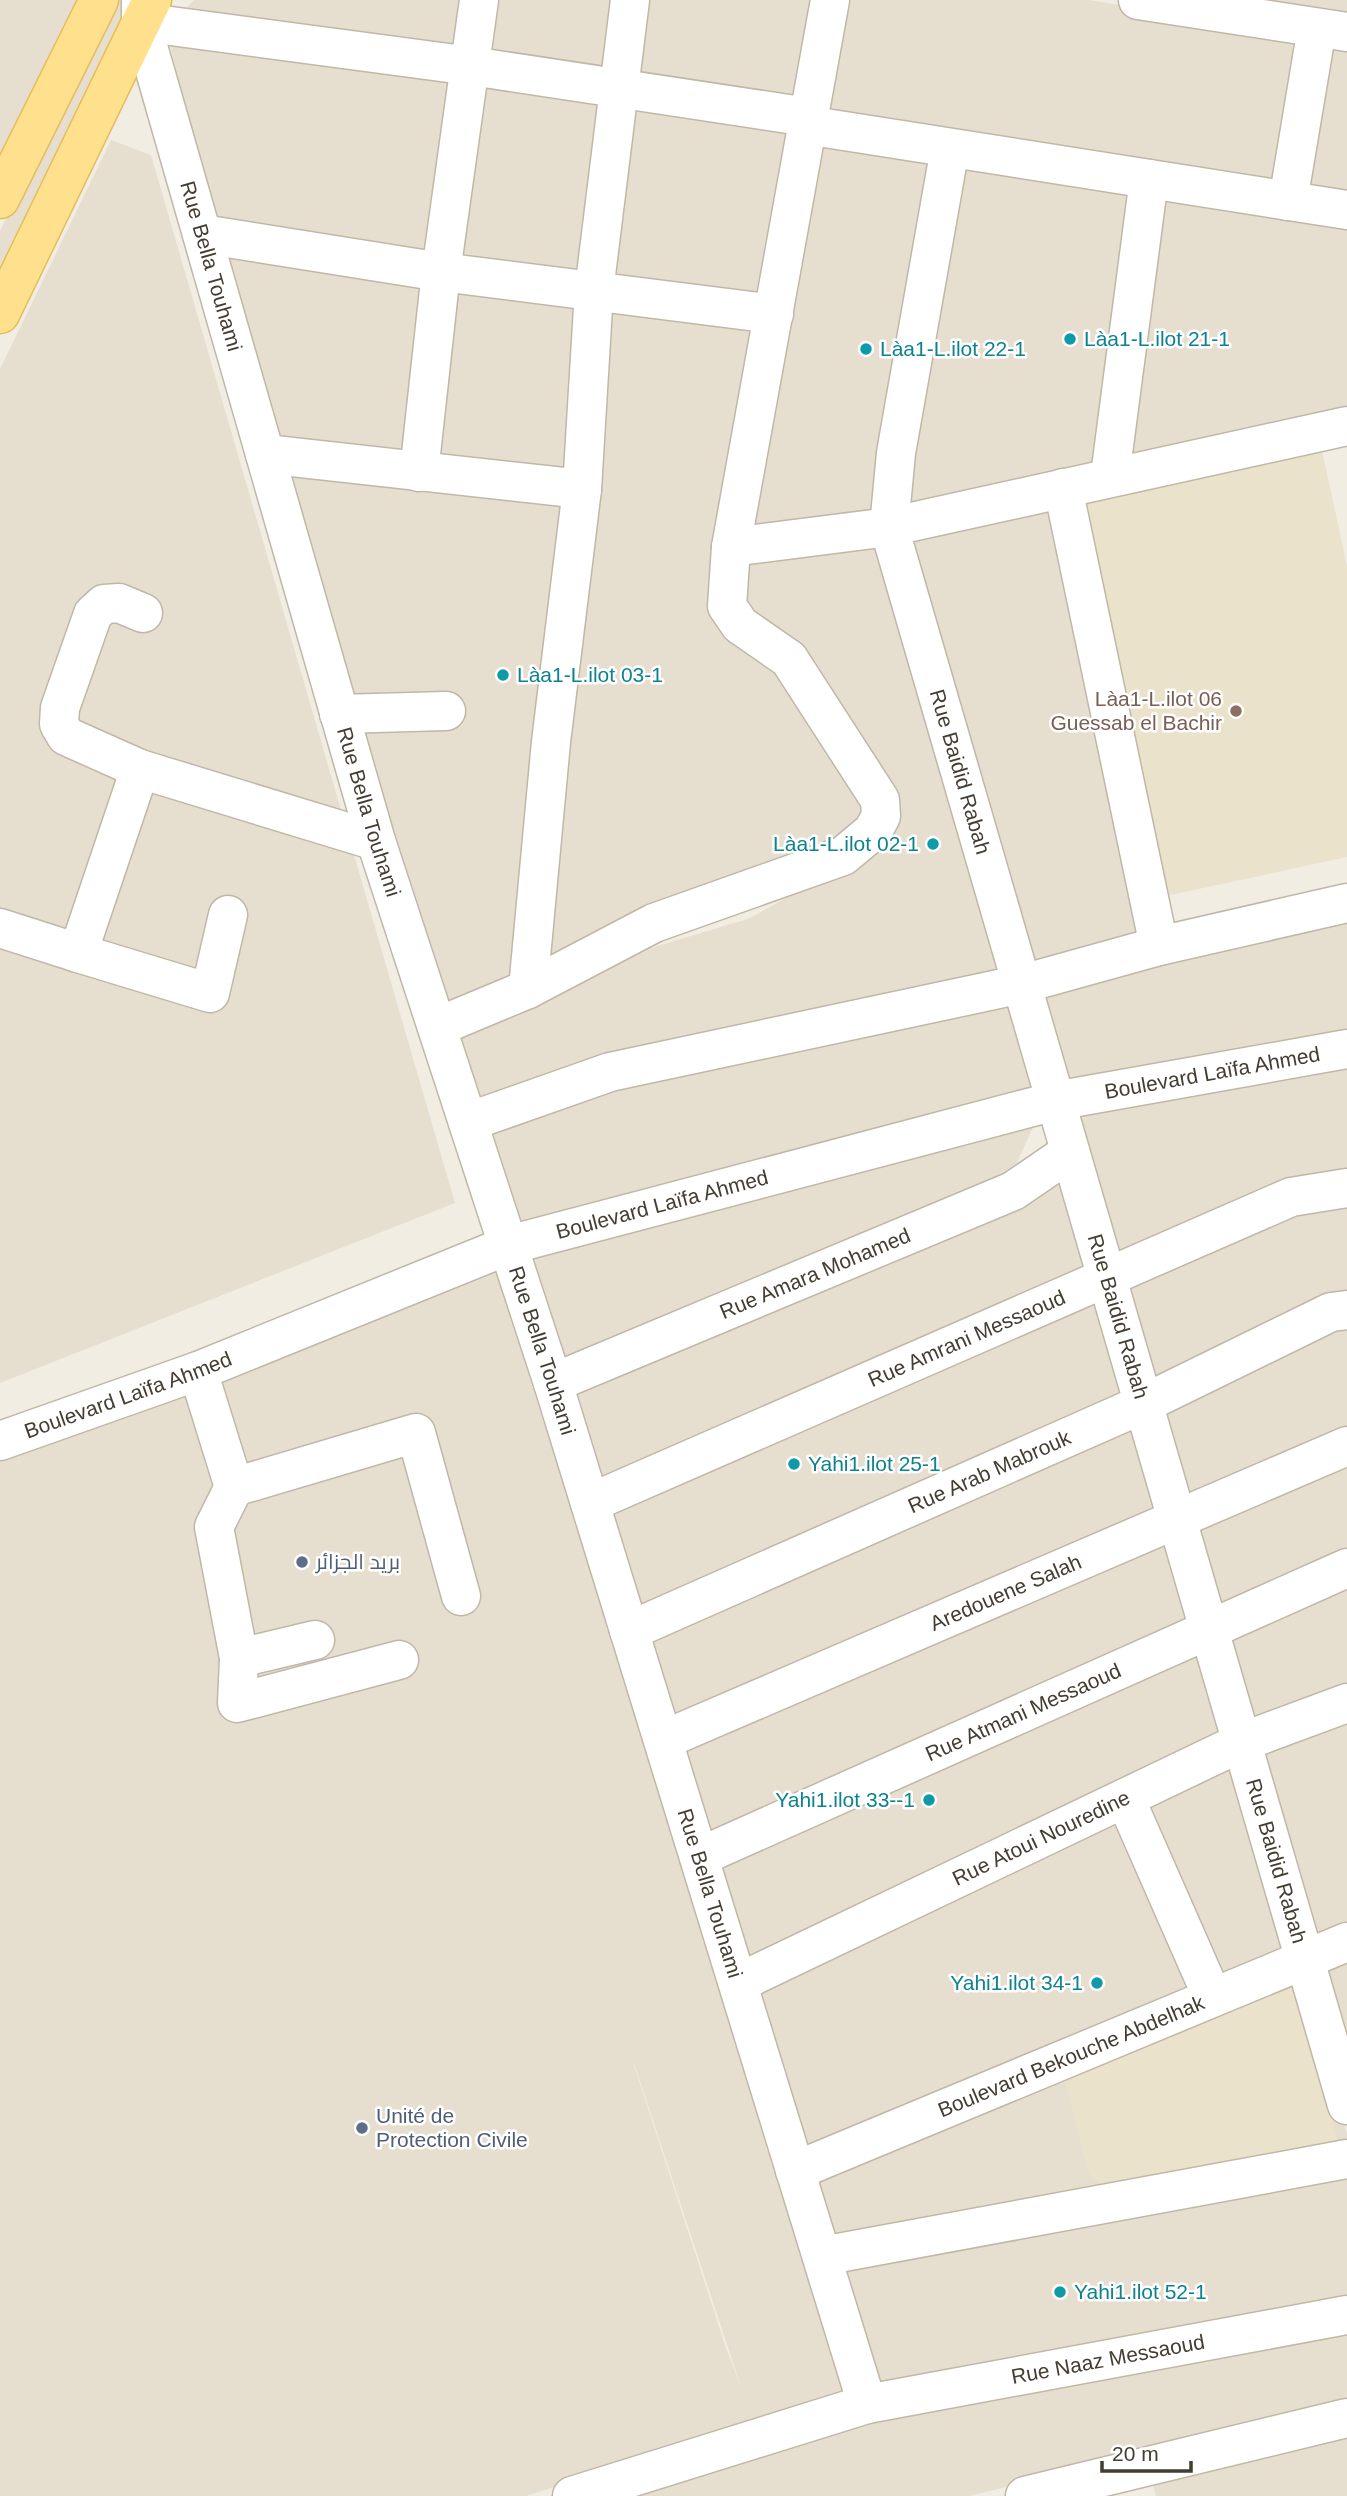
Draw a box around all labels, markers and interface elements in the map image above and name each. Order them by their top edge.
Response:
street label: Rue Bella Touhami [176,178,247,354]
place label: Làa1-L.ilot 21-1 [1084,327,1230,350]
marker: Làa1-L.ilot 21-1 [1062,331,1078,347]
place label: Làa1-L.ilot 22-1 [880,337,1026,360]
marker: Làa1-L.ilot 22-1 [858,341,874,357]
place label: Làa1-L.ilot 03-1 [517,663,663,686]
marker: Làa1-L.ilot 03-1 [495,667,511,683]
street label: Rue Baidid Rabah [926,687,995,857]
place label: Làa1-L.ilot 06 Guessab el Bachir [1050,687,1222,734]
marker: Làa1-L.ilot 06 Guessab el Bachir [1228,703,1244,719]
street label: Rue Bella Touhami [333,724,405,900]
place label: Làa1-L.ilot 02-1 [773,832,919,855]
marker: Làa1-L.ilot 02-1 [925,836,941,852]
street label: Boulevard Laïfa Ahmed [1103,1042,1322,1103]
street label: Boulevard Laïfa Ahmed [554,1165,771,1243]
street label: Rue Amara Mohamed [716,1223,914,1323]
street label: Rue Baidid Rabah [1084,1231,1153,1401]
street label: Rue Bella Touhami [505,1263,580,1438]
street label: Rue Amrani Messaoud [864,1285,1068,1391]
street label: Boulevard Laïfa Ahmed [21,1347,235,1442]
street label: Rue Arab Mabrouk [904,1425,1074,1517]
place label: Yahi1.ilot 25-1 [808,1452,941,1475]
marker: Yahi1.ilot 25-1 [786,1456,802,1472]
place label: بريد الجزائر [315,1550,400,1574]
street label: Aredouene Salah [926,1550,1085,1635]
marker: بريد الجزائر [294,1554,310,1570]
street label: Rue Atmani Messaoud [922,1658,1124,1766]
street label: Rue Baidid Rabah [1242,1776,1311,1946]
street label: Rue Atoui Nouredine [948,1785,1133,1890]
place label: Yahi1.ilot 33--1 [775,1788,915,1811]
marker: Yahi1.ilot 33--1 [921,1792,937,1808]
street label: Rue Bella Touhami [674,1806,747,1981]
place label: Yahi1.ilot 34-1 [950,1971,1083,1994]
marker: Yahi1.ilot 34-1 [1089,1975,1105,1991]
street label: Boulevard Bekouche Abdelhak [934,1990,1208,2121]
place label: Unité de Protection Civile [376,2104,528,2151]
marker: Unité de Protection Civile [354,2120,370,2136]
place label: Yahi1.ilot 52-1 [1074,2280,1207,2303]
marker: Yahi1.ilot 52-1 [1052,2284,1068,2300]
street label: Rue Naaz Messaoud [1009,2330,1206,2388]
scale bar [1102,2430,1191,2474]
text: 20 m [1112,2442,1159,2465]

